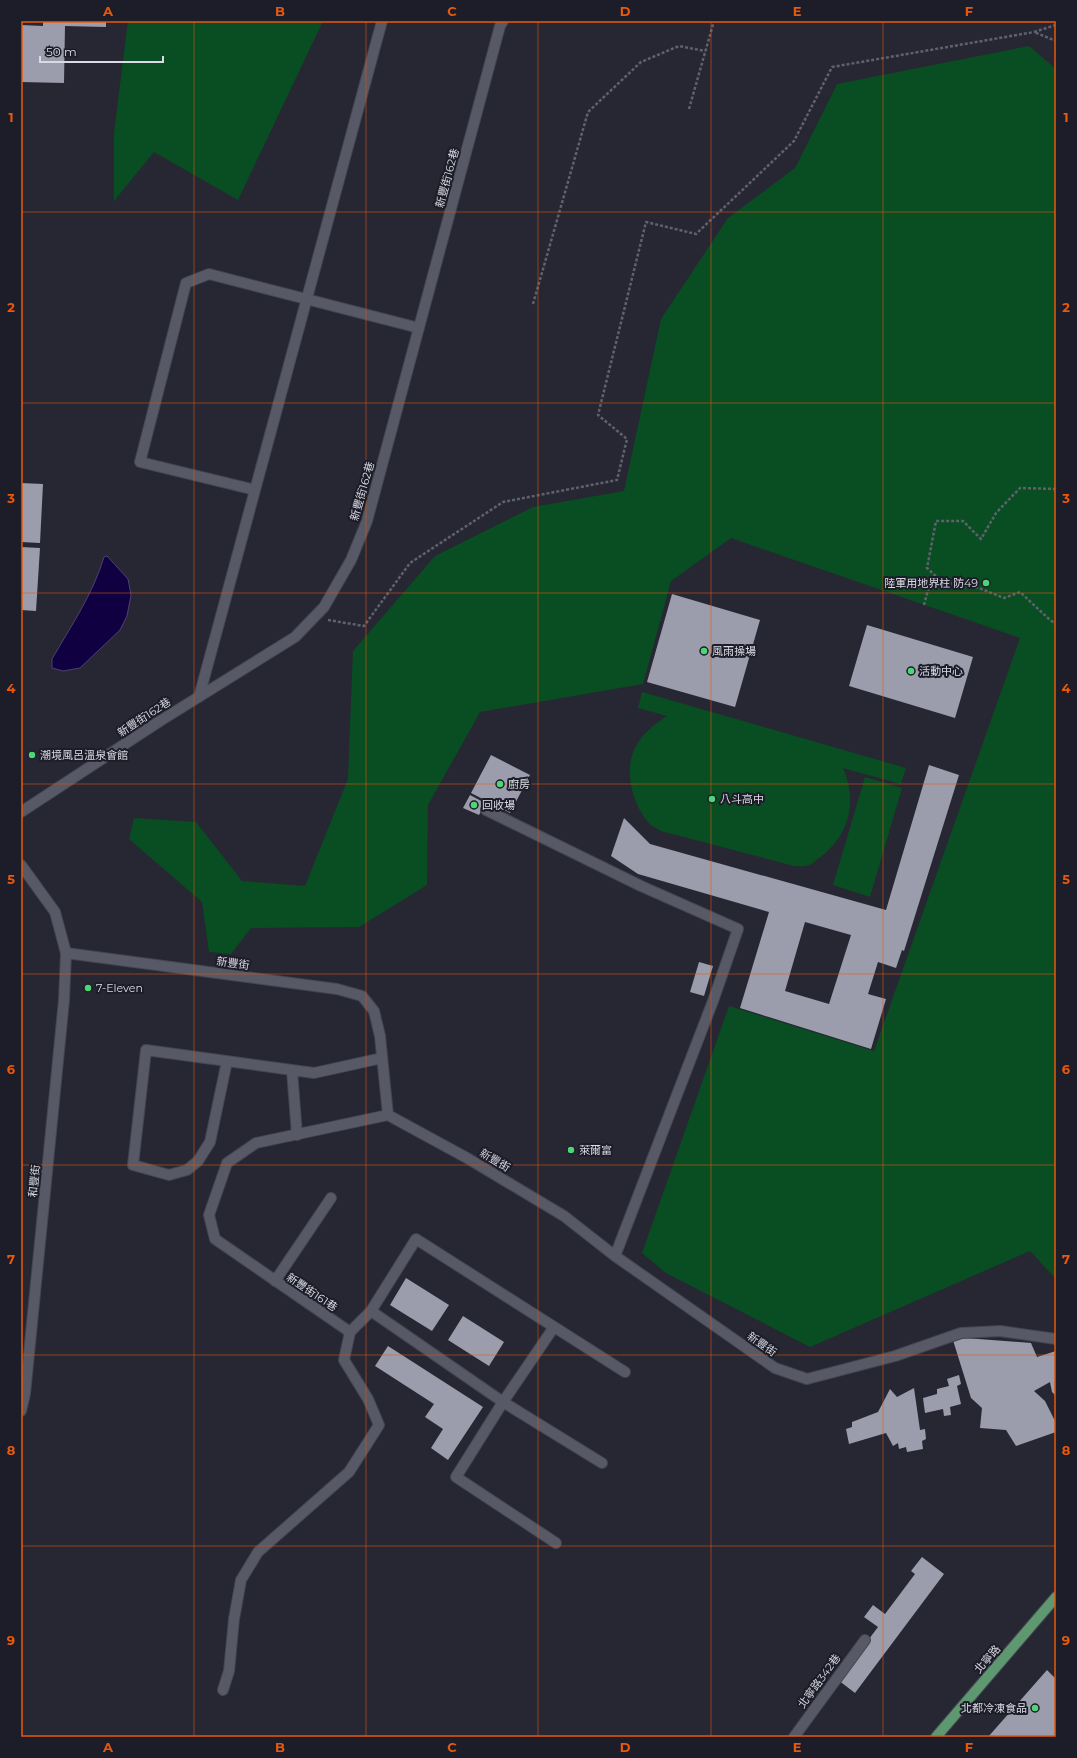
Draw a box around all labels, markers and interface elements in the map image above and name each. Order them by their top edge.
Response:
text: A [102,3,114,19]
text: B [275,3,285,19]
text: C [447,3,457,19]
text: D [620,3,631,19]
text: E [793,3,802,19]
text: F [965,3,973,19]
scale bar [40,38,163,64]
text: 50 m [46,44,77,59]
text: 1 [8,109,14,125]
text: 1 [1063,109,1069,125]
street label: 新豐街162巷 [432,147,462,209]
text: 2 [7,299,15,315]
text: 2 [1062,299,1070,315]
street label: 新豐街162巷 [347,460,377,522]
text: 3 [6,490,15,506]
text: 3 [1061,490,1070,506]
place label: 陸軍用地界柱 防49 [884,576,978,590]
marker: 陸軍用地界柱 防49 [981,578,991,588]
place label: 風雨操場 [712,644,756,658]
marker: 風雨操場 [699,646,709,656]
place label: 活動中心 [919,664,963,678]
marker: 活動中心 [906,666,916,676]
text: 4 [7,680,16,696]
text: 4 [1062,680,1071,696]
street label: 新豐街162巷 [115,695,173,739]
place label: 潮境風呂溫泉會館 [40,748,128,762]
marker: 潮境風呂溫泉會館 [27,750,37,760]
place label: 廚房 [508,777,530,791]
marker: 廚房 [495,779,505,789]
place label: 八斗高中 [720,792,764,806]
marker: 八斗高中 [707,794,717,804]
place label: 回收場 [482,798,515,812]
marker: 回收場 [469,800,479,810]
text: 5 [7,871,15,887]
text: 5 [1062,871,1070,887]
street label: 新豐街 [216,954,250,972]
place label: 7-Eleven [96,981,143,995]
marker: 7-Eleven [83,983,93,993]
text: 6 [7,1061,16,1077]
text: 6 [1062,1061,1071,1077]
place label: 萊爾富 [579,1143,612,1157]
marker: 萊爾富 [566,1145,576,1155]
street label: 新豐街 [477,1146,513,1174]
street label: 和豐街 [25,1164,43,1198]
text: 7 [7,1251,15,1267]
text: 7 [1062,1251,1070,1267]
street label: 新豐街161巷 [284,1270,340,1314]
street label: 新豐街 [744,1329,780,1359]
text: 8 [7,1442,16,1458]
text: 8 [1062,1442,1071,1458]
text: 9 [7,1632,15,1648]
text: 9 [1062,1632,1070,1648]
street label: 北寧路 [971,1642,1003,1676]
street label: 北寧路342巷 [795,1651,843,1711]
place label: 北都冷凍食品 [961,1701,1027,1715]
marker: 北都冷凍食品 [1030,1703,1040,1713]
text: A [102,1739,114,1755]
text: B [275,1739,285,1755]
text: C [447,1739,457,1755]
text: D [620,1739,631,1755]
text: E [793,1739,802,1755]
text: F [965,1739,973,1755]

